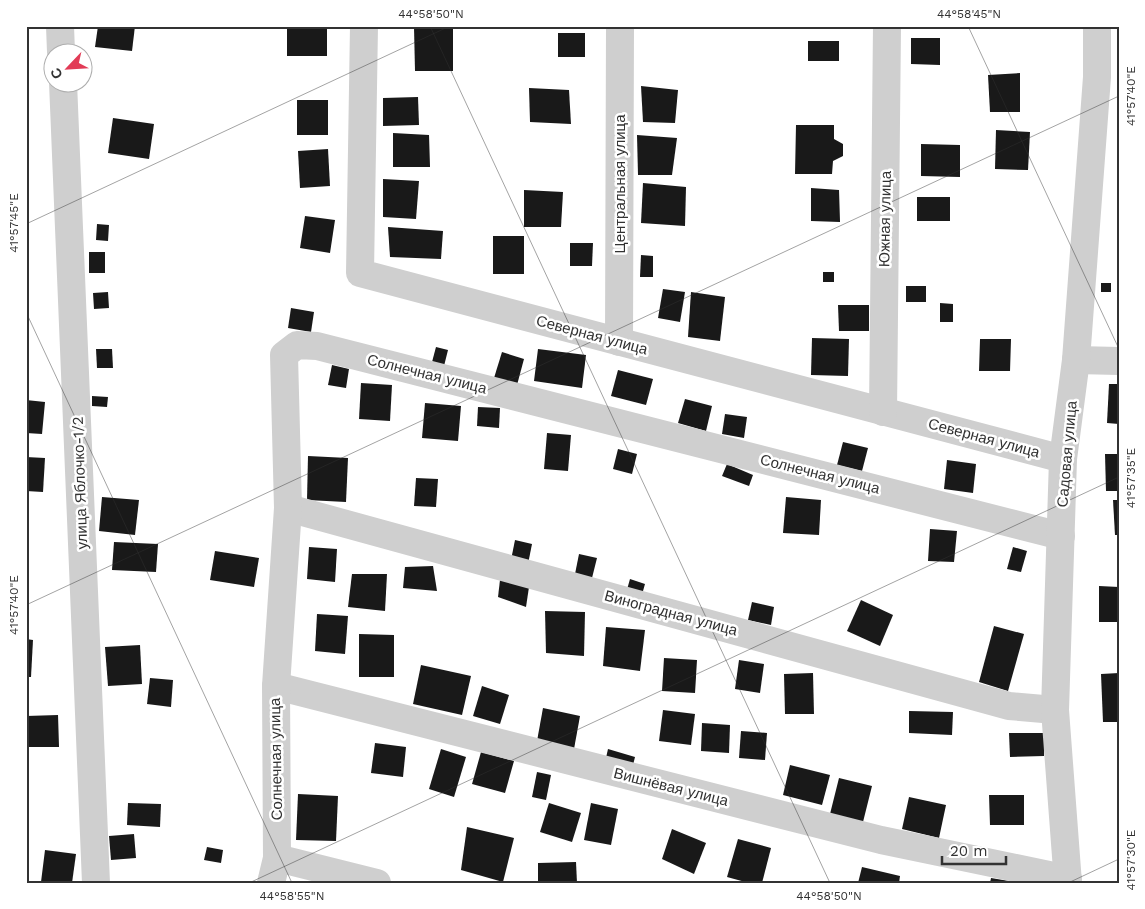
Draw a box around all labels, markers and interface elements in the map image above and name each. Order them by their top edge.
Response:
text: 44°58'50"N [398,7,464,21]
text: 44°58'45"N [937,7,1001,21]
north arrow [42,42,92,92]
text: С [47,66,66,81]
text: 41°57'40"E [1124,66,1138,126]
street label: Центральная улица [611,114,629,253]
street label: Южная улица [875,170,895,267]
text: 41°57'45"E [7,193,21,253]
street label: Северная улица [534,311,650,359]
street label: Солнечная улица [365,350,489,398]
street label: Садовая улица [1053,399,1081,508]
street label: Северная улица [926,414,1042,462]
street label: улица Яблочко-1/2 [69,416,91,550]
text: 41°57'35"E [1124,447,1138,508]
street label: Солнечная улица [758,450,882,498]
text: 41°57'40"E [7,575,21,635]
street label: Виноградная улица [602,587,740,640]
street label: Солнечная улица [266,697,286,820]
street label: Вишнёвая улица [612,764,731,810]
text: 41°57'30"E [1124,829,1138,890]
scale bar [942,834,1006,866]
text: 20 m [950,842,988,860]
text: 44°58'55"N [260,889,324,903]
text: 44°58'50"N [796,889,862,903]

